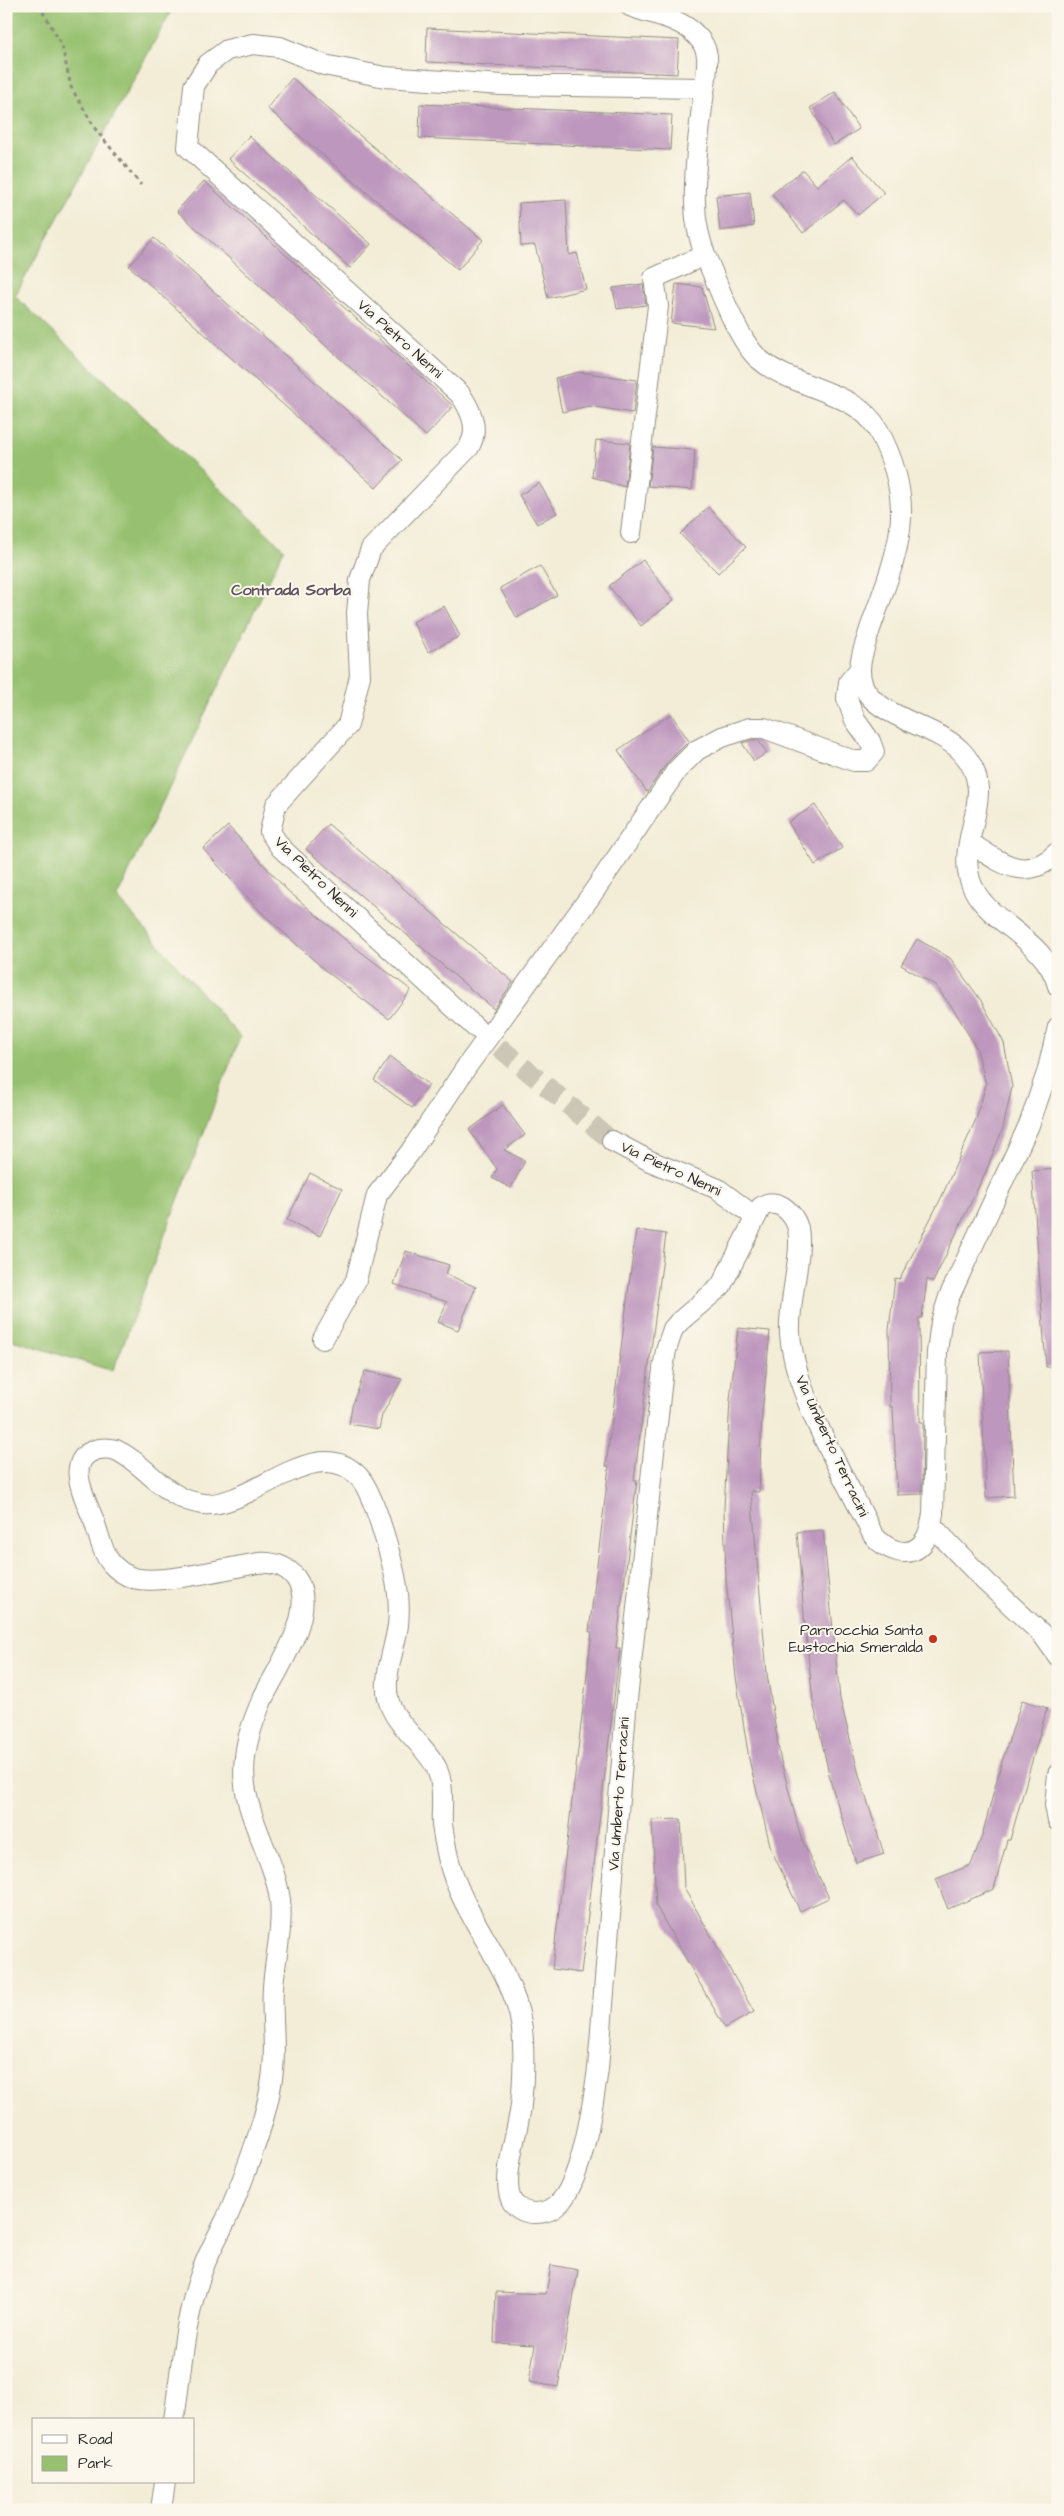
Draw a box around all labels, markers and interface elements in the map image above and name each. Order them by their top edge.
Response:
street label: Via Pietro Nenni [353,295,448,384]
district label: Contrada Sorba [231,579,352,601]
street label: Via Pietro Nenni [270,832,363,923]
street label: Via Pietro Nenni [617,1136,725,1202]
street label: Via Umberto Terracini [790,1372,874,1521]
place label: Parrocchia Santa Eustochia Smeralda [789,1620,923,1658]
marker: Parrocchia Santa Eustochia Smeralda [927,1633,939,1645]
street label: Via Umberto Terracini [603,1716,635,1872]
legend [32,2418,195,2484]
text: Road [78,2429,113,2450]
text: Park [78,2453,113,2474]

